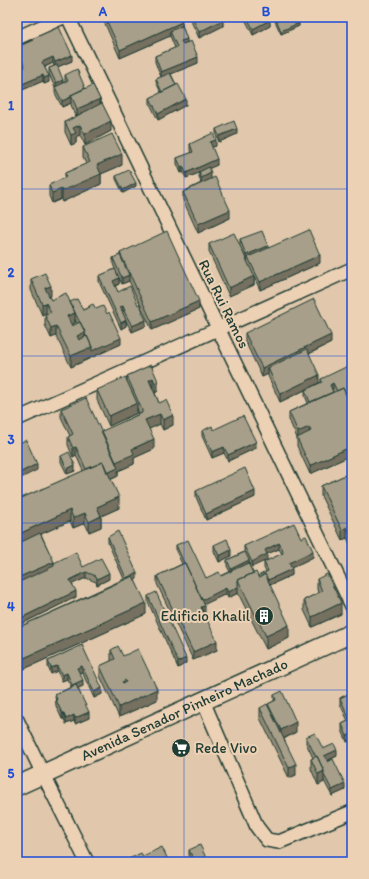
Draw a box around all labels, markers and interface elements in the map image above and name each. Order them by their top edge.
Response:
text: A [98,4,108,19]
text: B [262,4,271,19]
text: 1 [8,98,14,113]
street label: Rua Rui Ramos [195,257,253,352]
text: 2 [8,265,15,280]
text: 3 [7,432,15,447]
text: 4 [7,599,15,614]
building icon: Edificio Khalil [253,605,275,627]
place label: Edificio Khalil [161,607,251,625]
street label: Avenida Senador Pinheiro Machado [78,655,291,765]
supermarket icon: Rede Vivo [170,737,192,759]
place label: Rede Vivo [195,739,257,757]
text: 5 [8,766,15,781]

